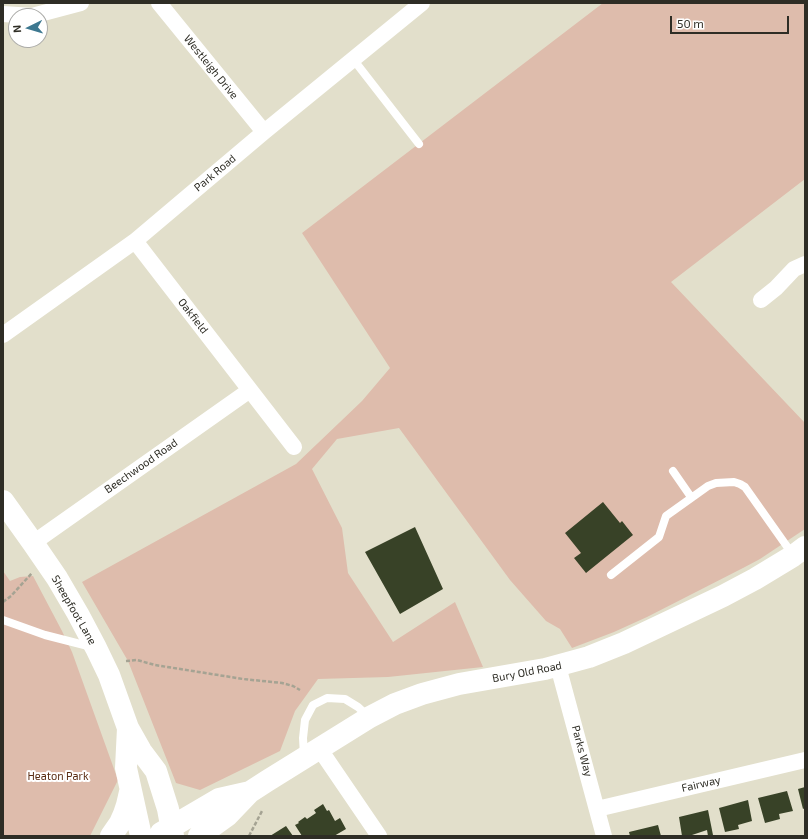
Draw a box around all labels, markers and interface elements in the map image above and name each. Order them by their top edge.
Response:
north arrow [8,8,48,48]
scale bar [672,8,791,34]
text: 50 m [677,16,704,30]
text: N [10,24,23,34]
street label: Westleigh Drive [181,32,241,102]
street label: Park Road [191,152,239,194]
street label: Oakfield [175,296,211,336]
street label: Beechwood Road [102,436,180,496]
street label: Sheepfoot Lane [49,573,99,647]
street label: Bury Old Road [491,659,563,685]
street label: Parks Way [569,724,595,778]
park label: Heaton Park [27,769,89,783]
street label: Fairway [680,773,722,795]

